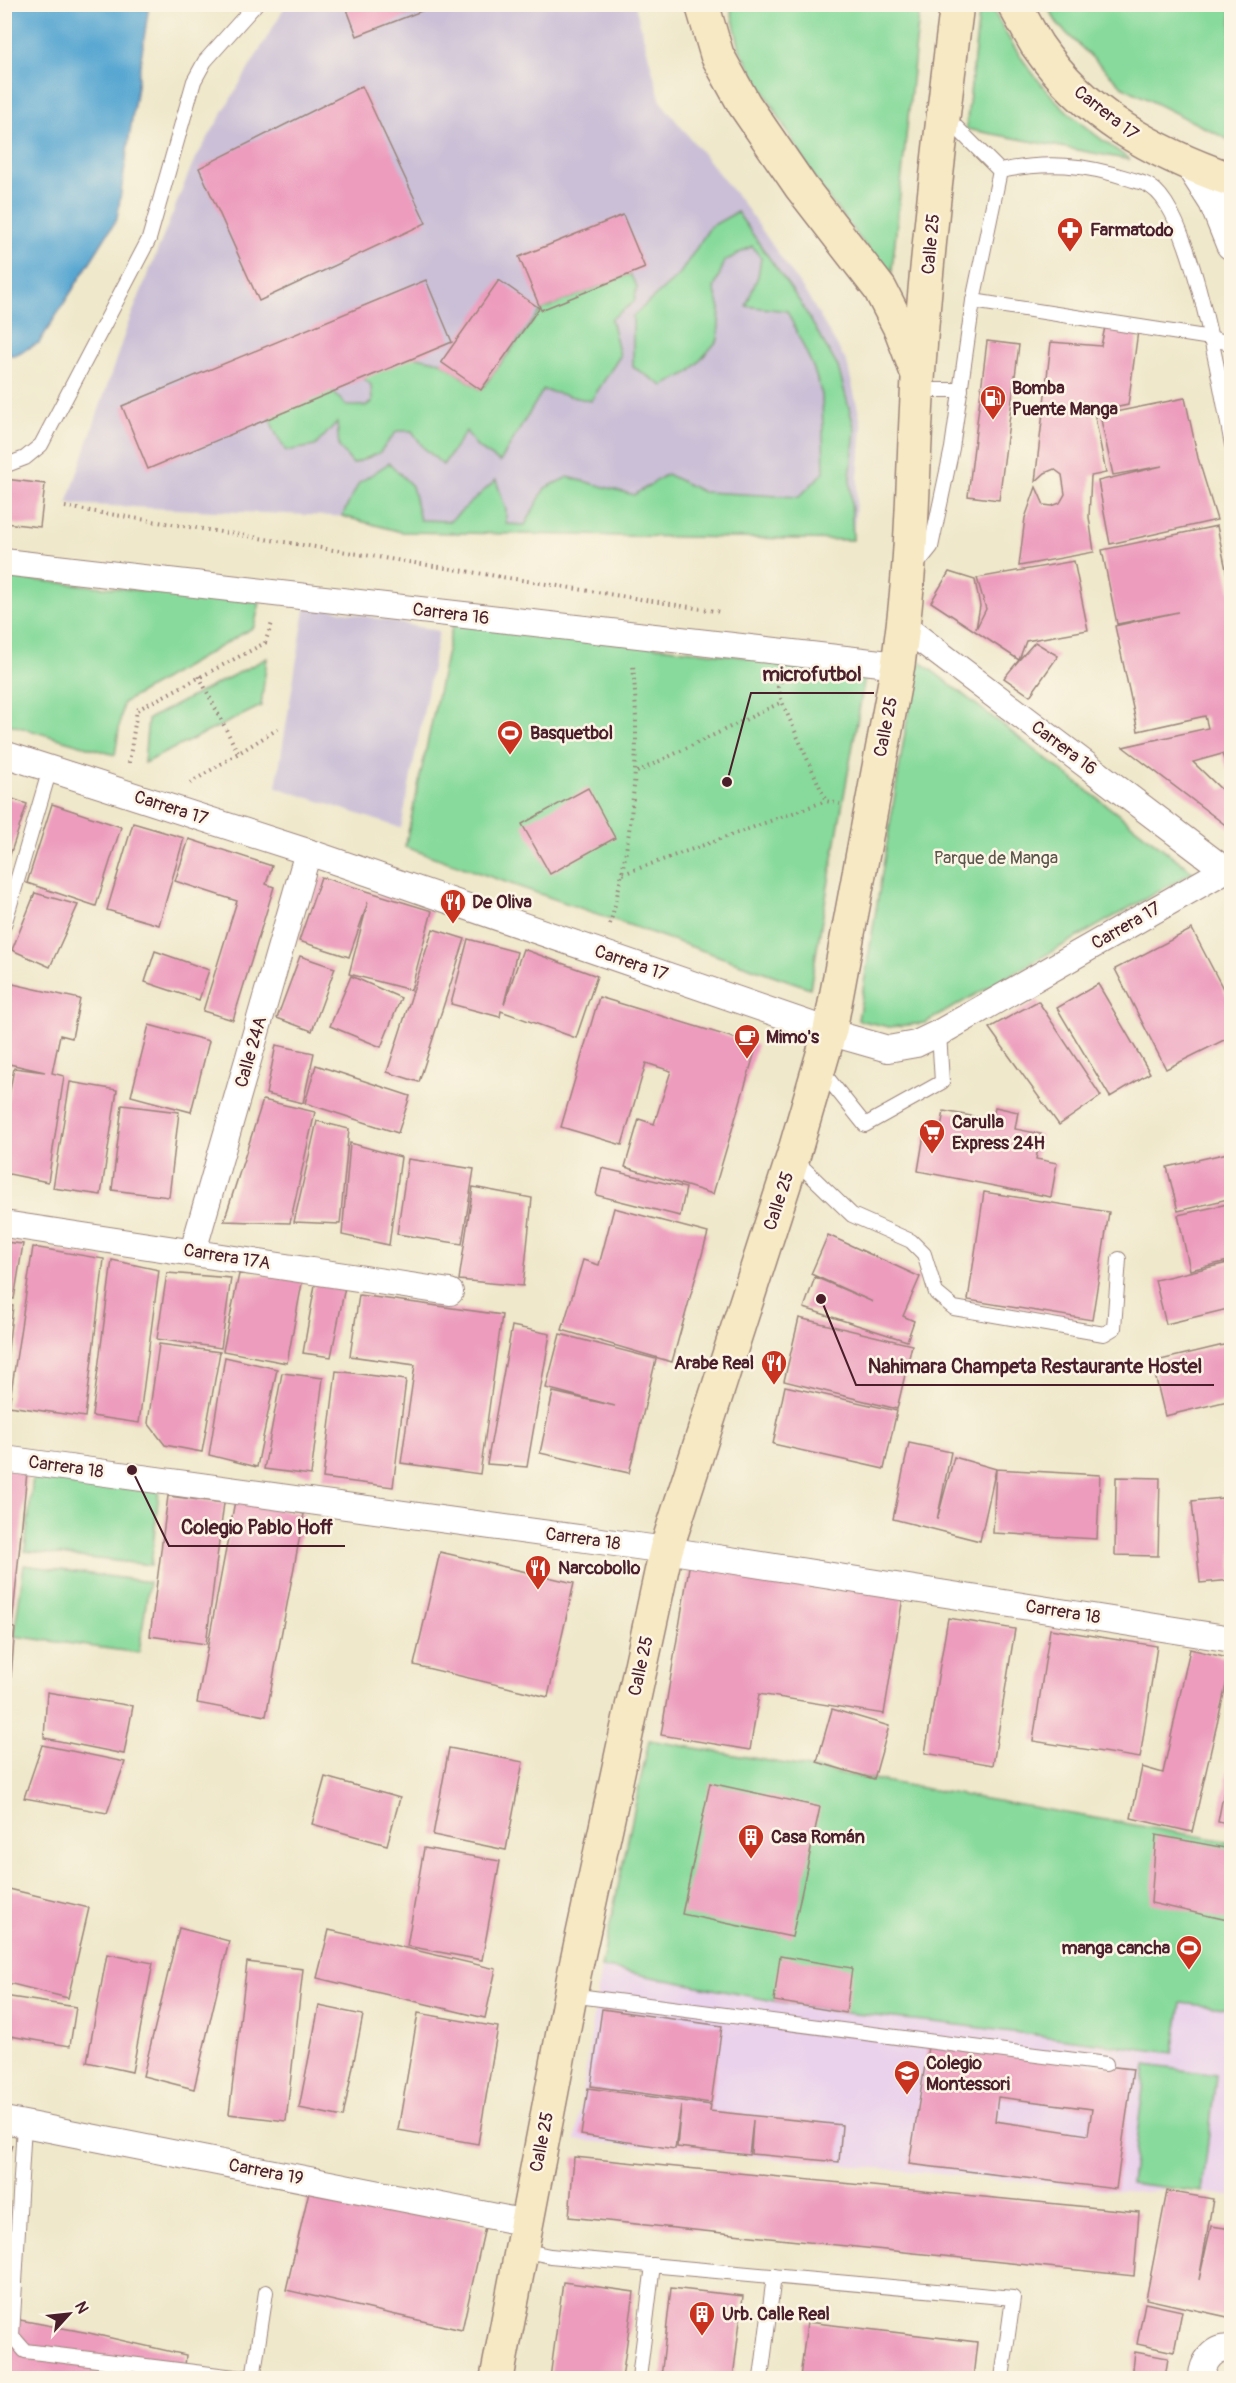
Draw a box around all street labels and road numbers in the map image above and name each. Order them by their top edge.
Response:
street label: Carrera 17 [1069,81,1143,146]
street label: Calle 25 [917,213,945,275]
street label: Carrera 16 [411,598,491,630]
street label: Calle 25 [869,695,903,759]
street label: Carrera 16 [1026,716,1102,780]
street label: Carrera 17 [131,785,211,831]
street label: Carrera 17 [1087,897,1165,955]
street label: Carrera 17 [591,940,671,986]
street label: Calle 24A [230,1013,272,1090]
street label: Calle 25 [759,1169,799,1233]
street label: Carrera 17A [182,1239,272,1275]
street label: Carrera 18 [27,1450,105,1484]
street label: Carrera 18 [544,1522,622,1556]
street label: Carrera 18 [1024,1595,1102,1629]
street label: Calle 25 [623,1634,659,1698]
street label: Calle 25 [525,2110,559,2174]
street label: Carrera 19 [227,2153,305,2191]

